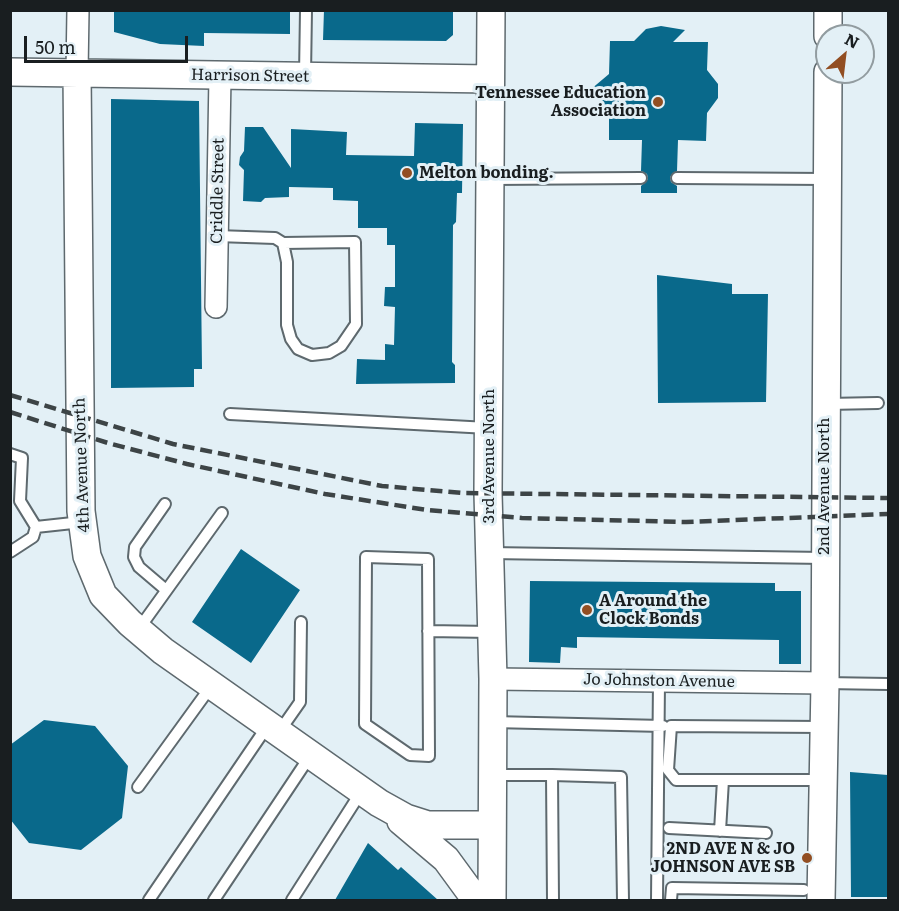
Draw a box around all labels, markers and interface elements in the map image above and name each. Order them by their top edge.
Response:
scale bar [27,24,190,62]
north arrow [815,24,875,84]
text: N [841,26,864,54]
text: 50 m [35,33,76,60]
street label: Harrison Street [191,65,309,87]
place label: Tennessee Education Association [475,83,646,121]
marker: Tennessee Education Association [651,95,665,109]
street label: Criddle Street [207,138,229,244]
place label: Melton bonding. [419,163,554,183]
marker: Melton bonding. [400,166,414,180]
street label: 3rd Avenue North [479,389,499,523]
street label: 4th Avenue North [70,397,94,533]
street label: 2nd Avenue North [814,417,834,555]
place label: A Around the Clock Bonds [599,591,707,629]
marker: A Around the Clock Bonds [580,603,594,617]
street label: Jo Johnston Avenue [583,670,735,692]
place label: 2ND AVE N & JO JOHNSON AVE SB [651,839,795,877]
marker: 2ND AVE N & JO JOHNSON AVE SB [800,851,814,865]

